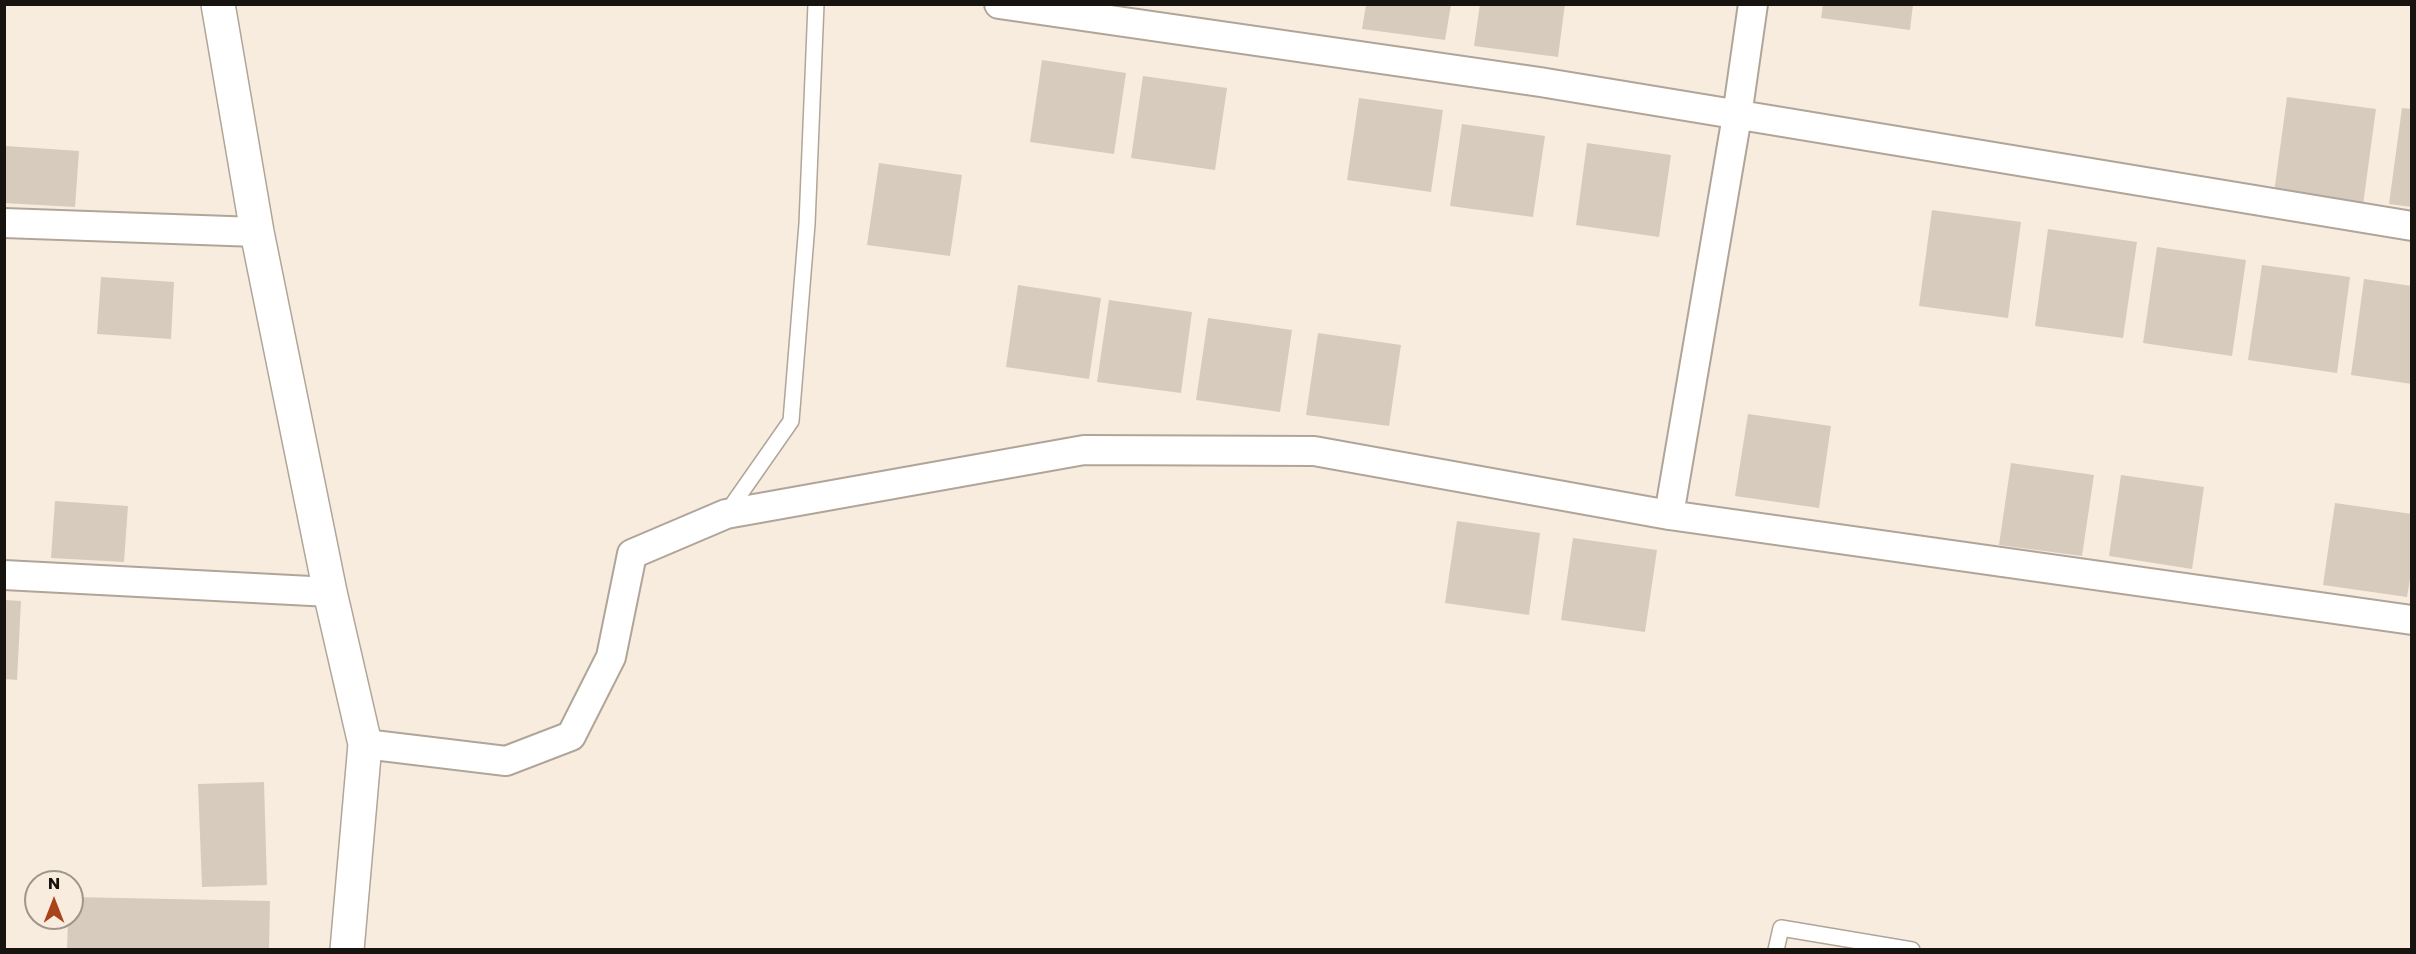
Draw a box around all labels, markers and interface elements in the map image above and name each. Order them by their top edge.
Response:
north arrow [24,870,84,930]
text: N [48,872,60,895]

